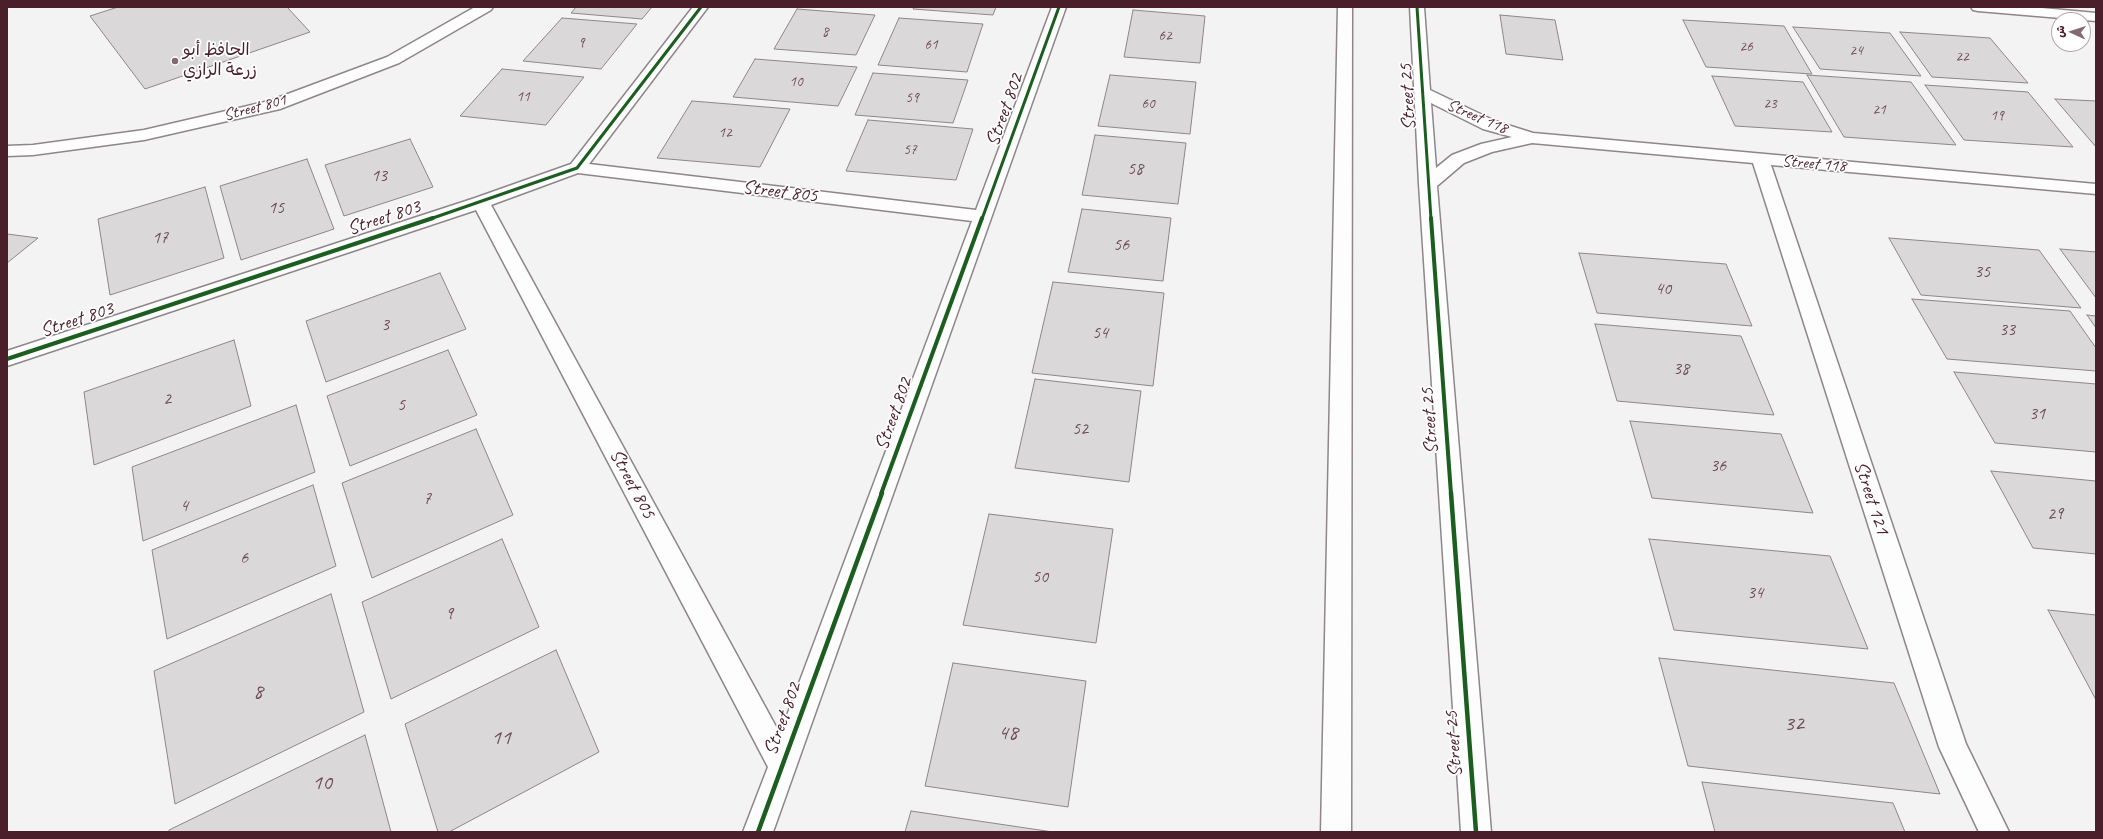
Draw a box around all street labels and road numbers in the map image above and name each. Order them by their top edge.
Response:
street label: Street 25 [1394,63,1422,131]
street label: Street 802 [981,70,1029,150]
street label: Street 801 [221,90,289,126]
street label: Street 118 [1444,95,1510,139]
street label: Street 118 [1781,151,1847,177]
street label: Street 805 [741,175,819,209]
street label: Street 803 [344,195,424,241]
street label: Street 803 [37,297,117,343]
street label: Street 802 [870,374,918,454]
street label: Street 25 [1416,387,1444,455]
street label: Street 805 [604,445,660,523]
street label: Street 121 [1848,458,1894,538]
street label: Street 802 [759,679,807,759]
street label: Street 25 [1440,710,1468,778]

